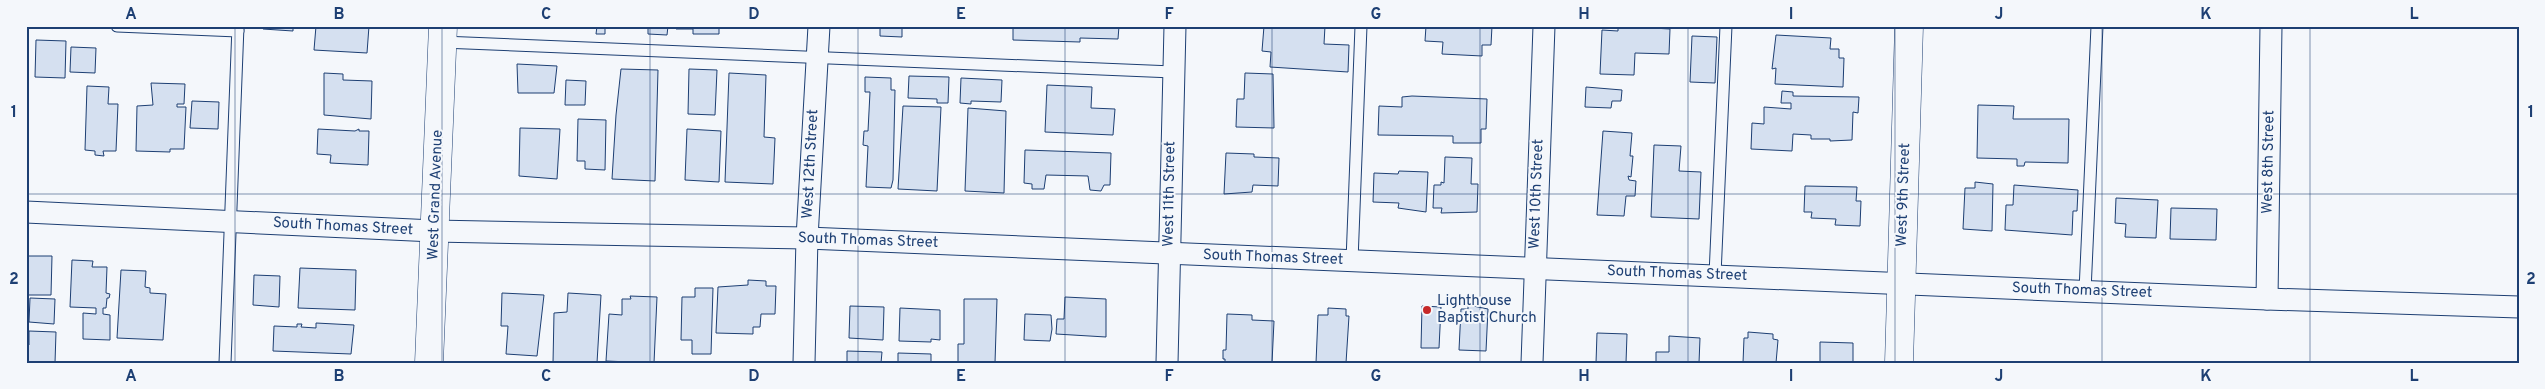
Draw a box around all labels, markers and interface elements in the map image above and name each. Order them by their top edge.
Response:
text: A [125,5,137,25]
text: B [333,5,345,25]
text: C [541,5,551,25]
text: D [748,5,760,25]
text: E [956,5,966,25]
text: F [1164,5,1174,25]
text: G [1371,5,1381,25]
text: H [1578,5,1590,25]
text: I [1789,5,1793,25]
text: J [1995,5,2003,25]
text: K [2200,5,2212,25]
text: L [2409,5,2419,25]
text: 1 [11,103,17,123]
text: 1 [2528,103,2534,123]
street label: West 12th Street [799,109,823,219]
street label: West 8th Street [2259,110,2279,214]
street label: West Grand Avenue [424,129,448,261]
street label: West 10th Street [1526,139,1548,249]
street label: West 11th Street [1160,141,1180,247]
street label: West 9th Street [1893,143,1915,247]
street label: South Thomas Street [272,214,414,240]
street label: South Thomas Street [797,229,939,253]
street label: South Thomas Street [1202,246,1344,270]
street label: South Thomas Street [1606,262,1748,286]
text: 2 [9,270,19,290]
text: 2 [2526,270,2536,290]
street label: South Thomas Street [2011,279,2153,303]
place label: Lighthouse Baptist Church [1437,292,1537,328]
marker: Lighthouse Baptist Church [1421,304,1433,316]
text: A [125,367,137,387]
text: B [333,367,345,387]
text: C [541,367,551,387]
text: D [748,367,760,387]
text: E [956,367,966,387]
text: F [1164,367,1174,387]
text: G [1371,367,1381,387]
text: H [1578,367,1590,387]
text: I [1789,367,1793,387]
text: J [1995,367,2003,387]
text: K [2200,367,2212,387]
text: L [2409,367,2419,387]

